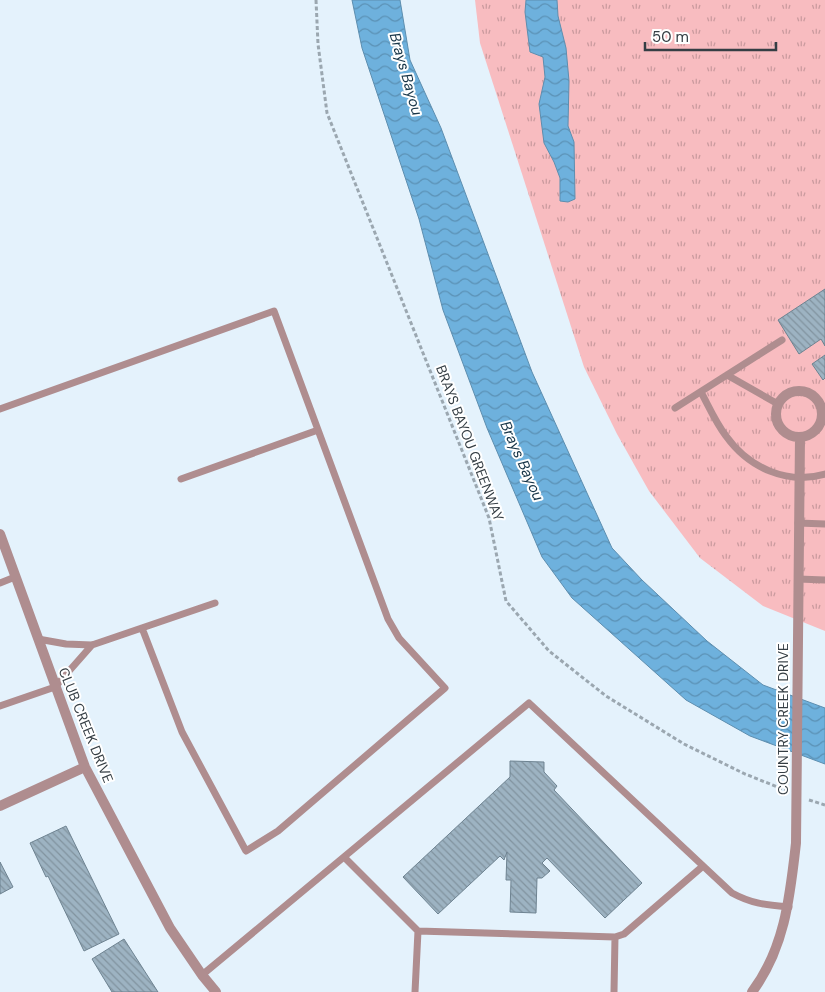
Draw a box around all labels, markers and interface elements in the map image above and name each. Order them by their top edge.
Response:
scale bar [645,20,776,52]
text: 50 m [652,27,689,47]
water label: Brays Bayou [385,30,427,118]
street label: BRAYS BAYOU GREENWAY [432,362,508,524]
water label: Brays Bayou [496,418,549,504]
street label: COUNTRY CREEK DRIVE [774,643,792,795]
street label: CLUB CREEK DRIVE [55,665,117,785]

